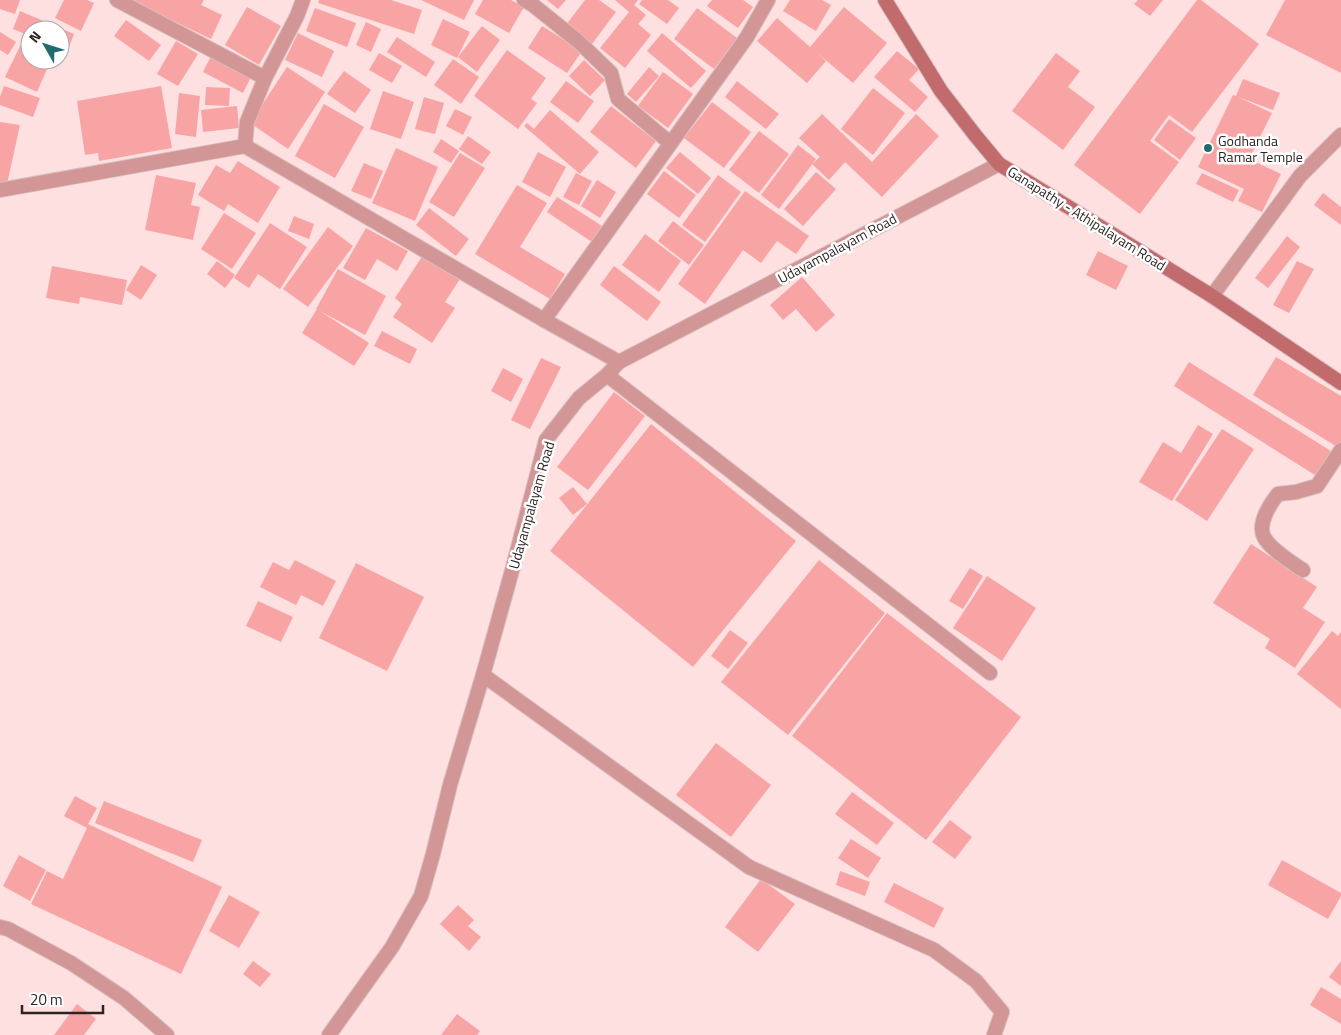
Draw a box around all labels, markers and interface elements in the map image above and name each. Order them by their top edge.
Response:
north arrow [20,20,70,70]
text: N [23,26,46,47]
place label: Godhanda Ramar Temple [1218,130,1303,167]
marker: Godhanda Ramar Temple [1202,142,1214,154]
street label: Ganapathy - Athipalayam Road [1004,161,1170,275]
street label: Udayampalayam Road [774,208,900,288]
street label: Udayampalayam Road [503,439,559,571]
scale bar [22,982,104,1014]
text: 20 m [30,988,63,1011]

